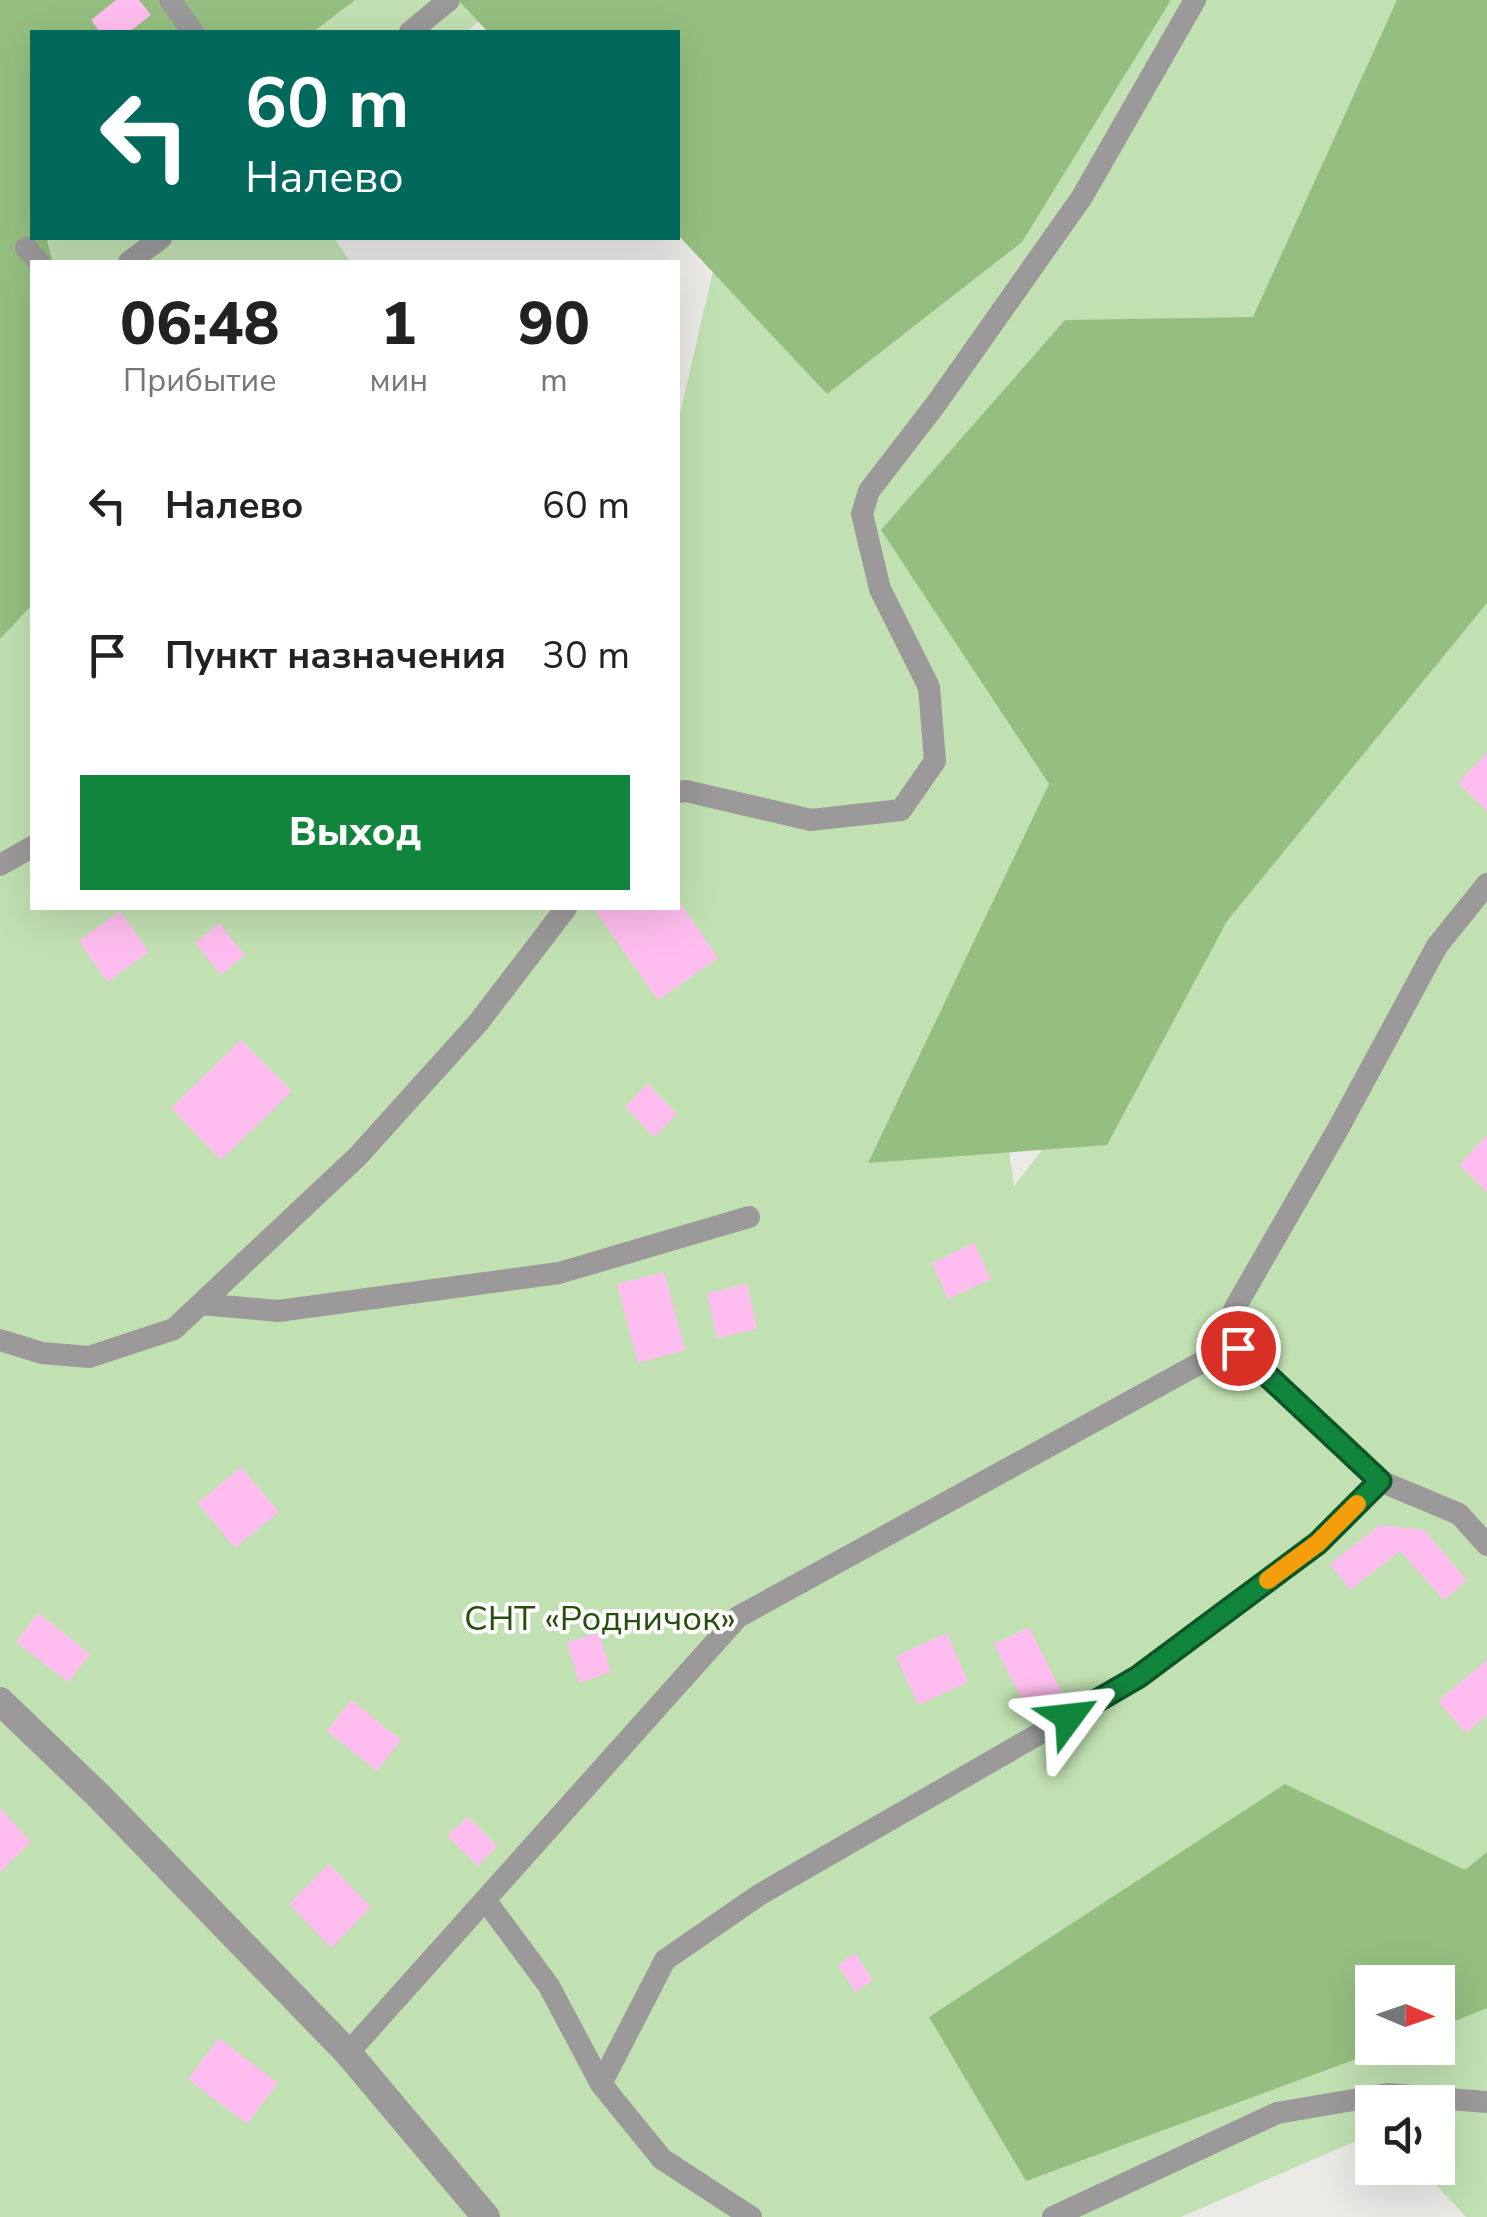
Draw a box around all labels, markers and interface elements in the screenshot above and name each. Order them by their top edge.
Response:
text: 60 m [245,56,409,152]
icon: left [80,70,210,200]
text: Налево [245,147,404,208]
text: 06:48 [120,283,280,365]
text: 1 [381,283,417,365]
text: 90 [518,283,590,365]
text: Прибытие [123,359,277,402]
text: мин [370,359,428,402]
text: m [540,359,568,402]
icon: left [80,478,135,533]
text: Налево [165,480,304,531]
text: 60 m [542,480,630,531]
icon: arrive [80,628,135,683]
text: Пункт назначения [165,630,506,681]
text: 30 m [542,630,630,681]
button: Выход [80,775,630,890]
pin [1196,1306,1281,1391]
icon: arrive [1211,1321,1266,1376]
park label: СНТ «Родничок» [464,1595,736,1642]
position arrow [1017,1665,1121,1769]
north arrow [1355,1965,1455,2065]
map controls [1355,1965,1455,2185]
button: sound [1355,2085,1455,2185]

